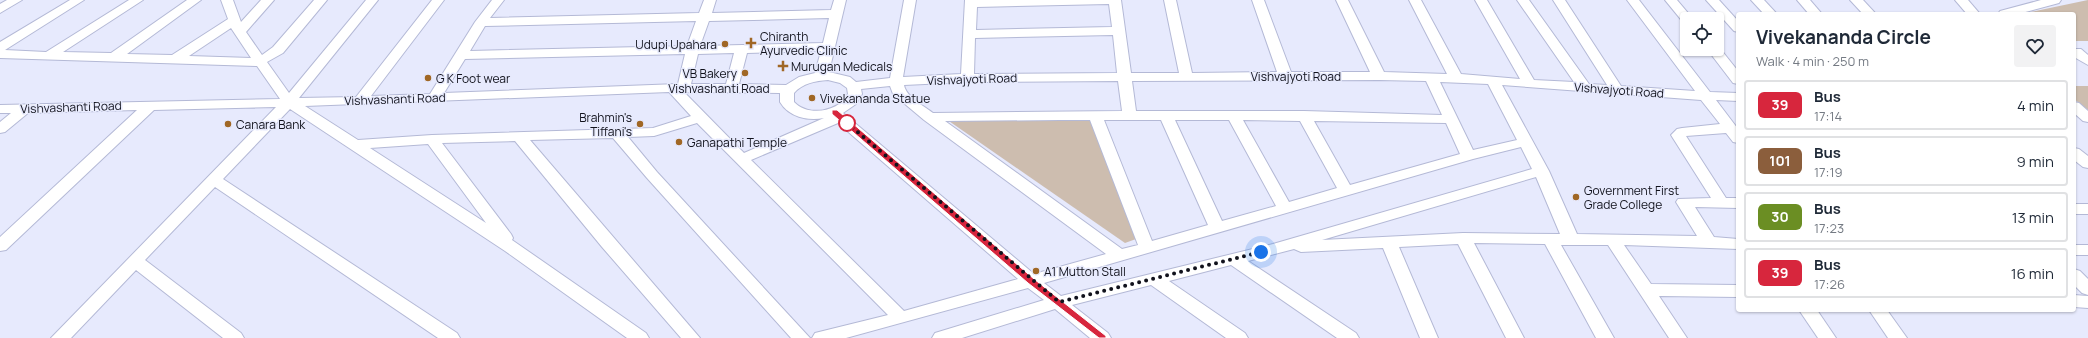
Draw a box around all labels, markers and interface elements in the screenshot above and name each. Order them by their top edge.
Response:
map controls [1680,12,1724,56]
button: locate [1680,12,1724,56]
text: Vivekananda Circle [1756,24,1931,50]
button: heart [2014,25,2056,67]
place label: Chiranth Ayurvedic Clinic [760,28,848,59]
place label: Udupi Upahara [635,36,717,53]
marker: Chiranth Ayurvedic Clinic [745,37,757,49]
marker: Udupi Upahara [720,39,730,49]
text: Walk · 4 min · 250 m [1756,52,1869,70]
place label: Murugan Medicals [791,58,892,75]
marker: Murugan Medicals [778,61,788,71]
place label: VB Bakery [683,65,738,82]
marker: VB Bakery [740,68,750,78]
street label: Vishvajyoti Road [1251,68,1341,85]
street label: Vishvajyoti Road [927,69,1017,89]
place label: G K Foot wear [436,70,511,87]
marker: G K Foot wear [423,73,433,83]
street label: Vishvajyoti Road [1573,78,1665,102]
street label: Vishvashanti Road [668,80,770,97]
text: Bus [1814,86,1841,107]
street label: Vishvashanti Road [344,89,446,109]
place label: Vivekananda Statue [820,90,930,107]
marker: Vivekananda Statue [807,93,817,103]
text: 39 [1772,95,1788,114]
text: 4 min [2017,95,2054,116]
street label: Vishvashanti Road [20,97,122,117]
text: 17:14 [1814,107,1842,125]
place label: Brahmin's Tiffani's [579,109,632,140]
unlabelled marker [838,114,856,132]
place label: Canara Bank [236,116,306,133]
marker: Canara Bank [223,119,233,129]
marker: Brahmin's Tiffani's [635,119,645,129]
place label: Ganapathi Temple [687,134,787,151]
marker: Ganapathi Temple [674,137,684,147]
text: Bus [1814,142,1841,163]
text: 101 [1769,151,1791,170]
text: 9 min [2017,151,2054,172]
text: 17:19 [1814,163,1843,181]
place label: Government First Grade College [1584,182,1679,213]
marker: Government First Grade College [1571,192,1581,202]
text: Bus [1814,198,1841,219]
text: 30 [1771,207,1789,226]
text: 13 min [2012,207,2054,228]
text: 17:23 [1814,219,1844,237]
your location [1251,242,1271,262]
text: Bus [1814,254,1841,275]
place label: A1 Mutton Stall [1044,263,1126,280]
text: 39 [1772,263,1788,282]
text: 16 min [2011,263,2054,284]
marker: A1 Mutton Stall [1031,266,1041,276]
text: 17:26 [1814,275,1845,293]

